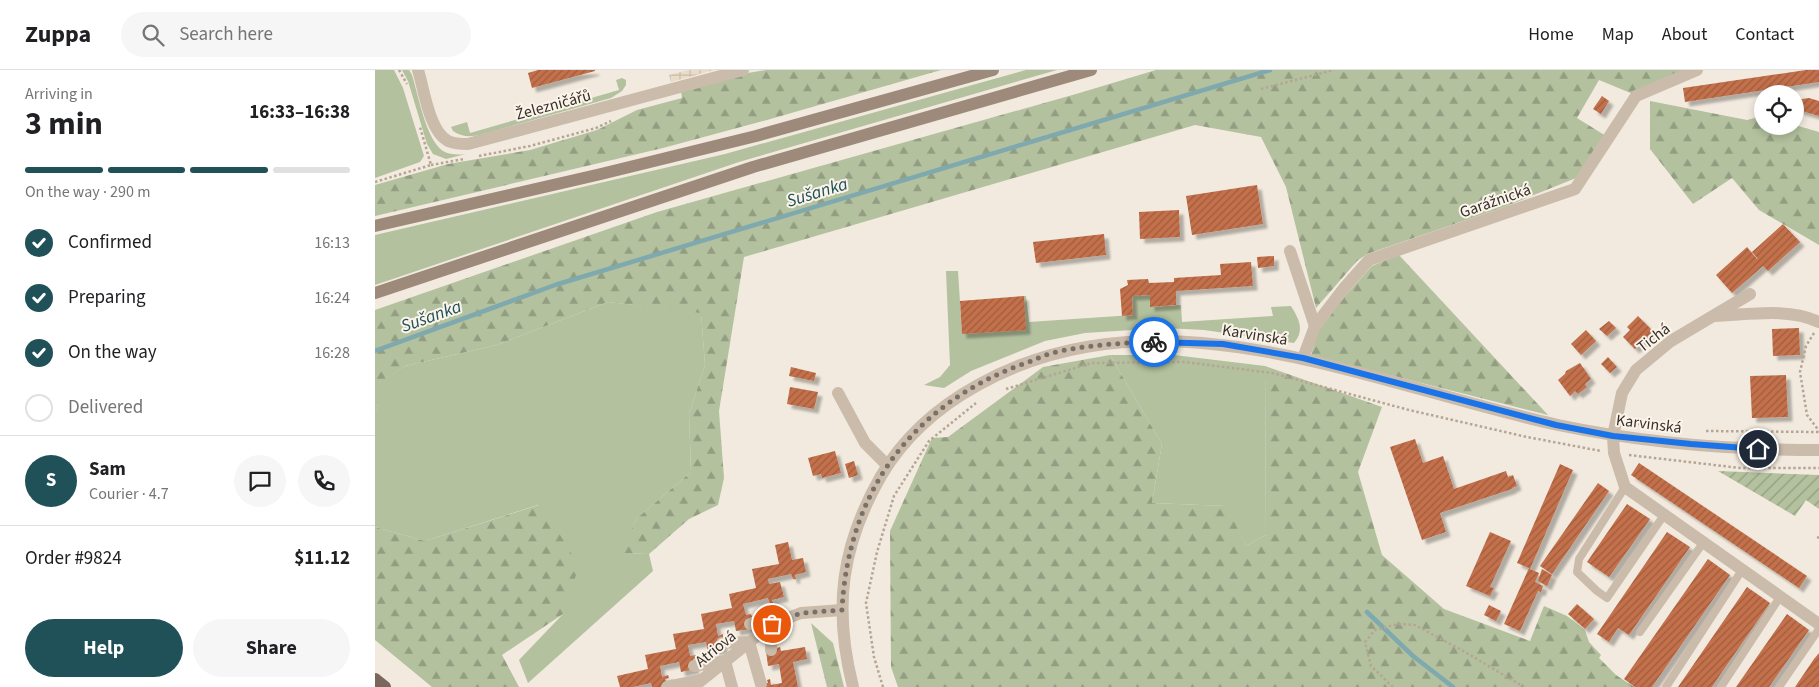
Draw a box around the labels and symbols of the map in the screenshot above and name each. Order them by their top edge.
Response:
street label: Železničářů [513,84,593,126]
water label: Sušanka [783,171,851,214]
street label: Garážnická [1457,179,1534,223]
water label: Sušanka [397,294,465,339]
courier [1129,317,1179,367]
street label: Tichá [1632,318,1675,358]
street label: Karvinská [1221,319,1289,351]
street label: Karvinská [1615,409,1683,439]
pin [1737,428,1779,470]
pin [751,603,793,645]
street label: Atriová [690,625,741,672]

